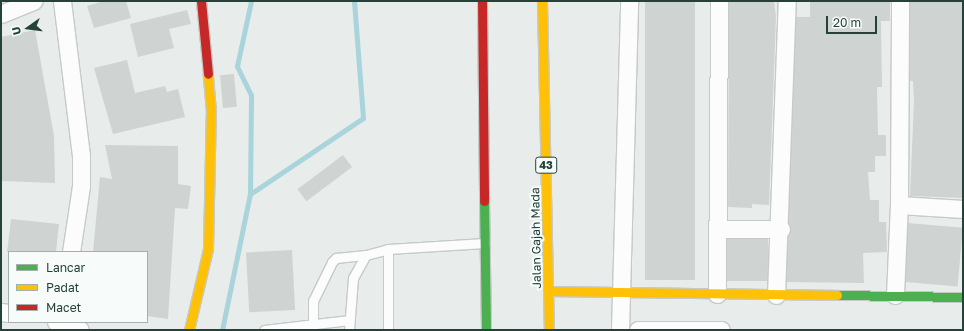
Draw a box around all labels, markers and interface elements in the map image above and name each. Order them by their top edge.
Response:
north arrow [8,8,48,48]
scale bar [828,8,879,34]
text: 20 m [833,15,861,30]
text: U [9,26,23,36]
road number: 43 [535,156,557,174]
street label: Jalan Gajah Mada [528,187,544,289]
legend [8,251,148,323]
text: Lancar [46,260,85,275]
text: Padat [46,280,79,295]
text: Macet [46,300,81,315]

